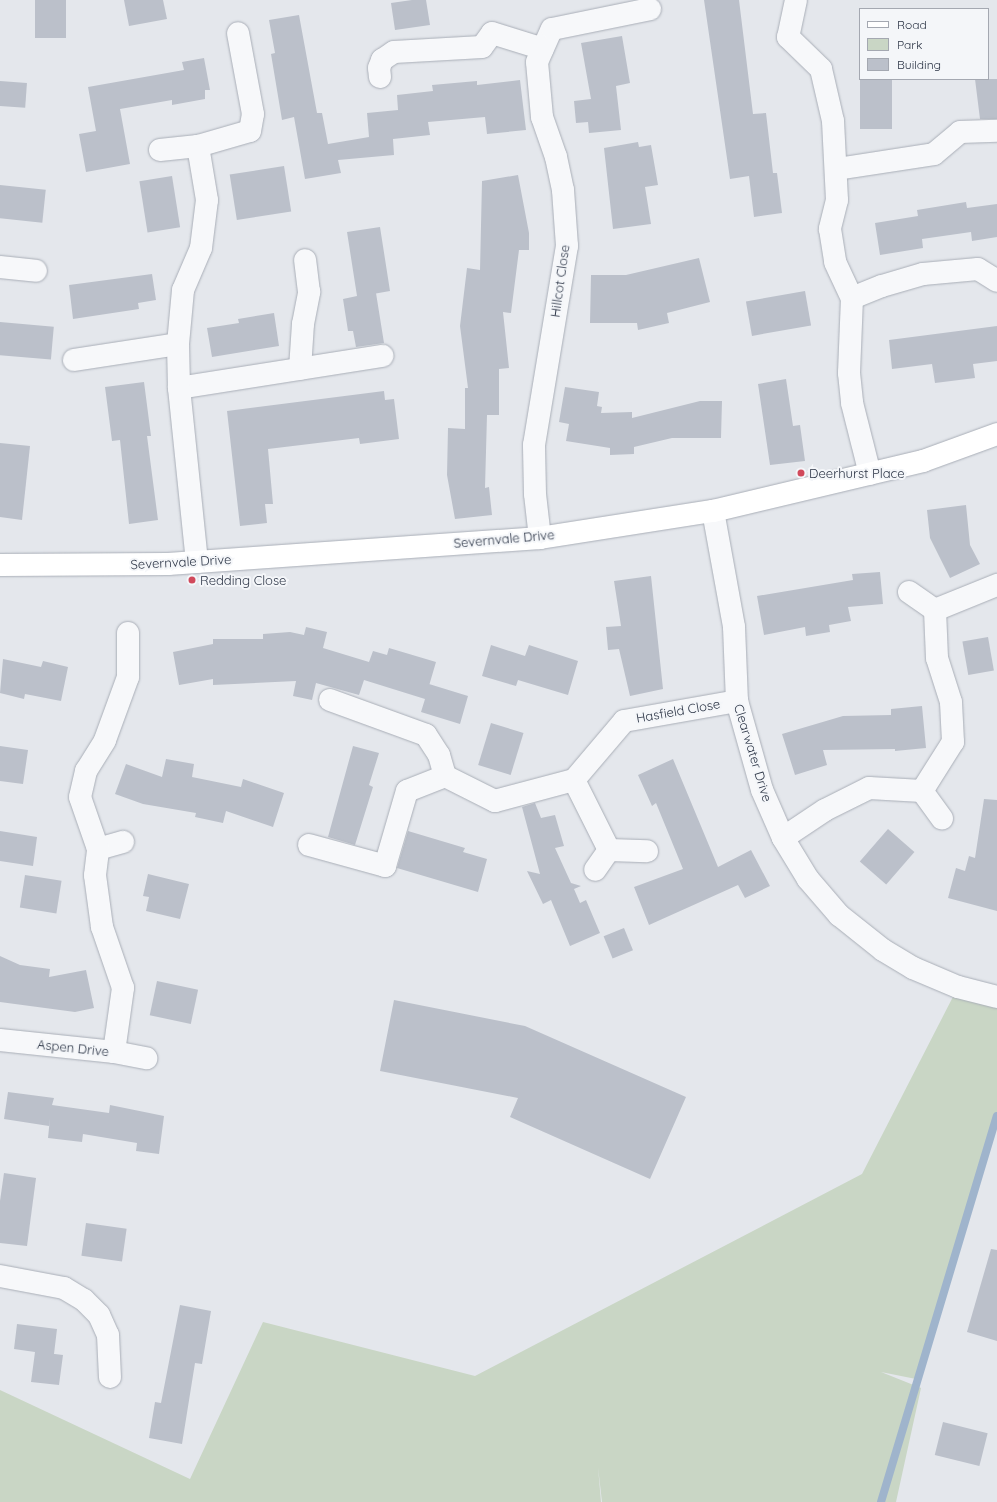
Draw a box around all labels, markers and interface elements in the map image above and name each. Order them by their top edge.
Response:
legend [859,8,989,80]
text: Road [897,17,927,32]
text: Park [897,37,922,52]
text: Building [897,57,941,72]
street label: Hillcot Close [547,244,573,318]
place label: Deerhurst Place [809,465,905,481]
marker: Deerhurst Place [796,468,806,478]
street label: Severnvale Drive [453,527,555,551]
street label: Severnvale Drive [130,552,232,572]
place label: Redding Close [200,572,286,588]
marker: Redding Close [187,575,197,585]
street label: Hasfield Close [635,696,721,726]
street label: Clearwater Drive [731,702,775,804]
street label: Aspen Drive [36,1036,110,1060]

